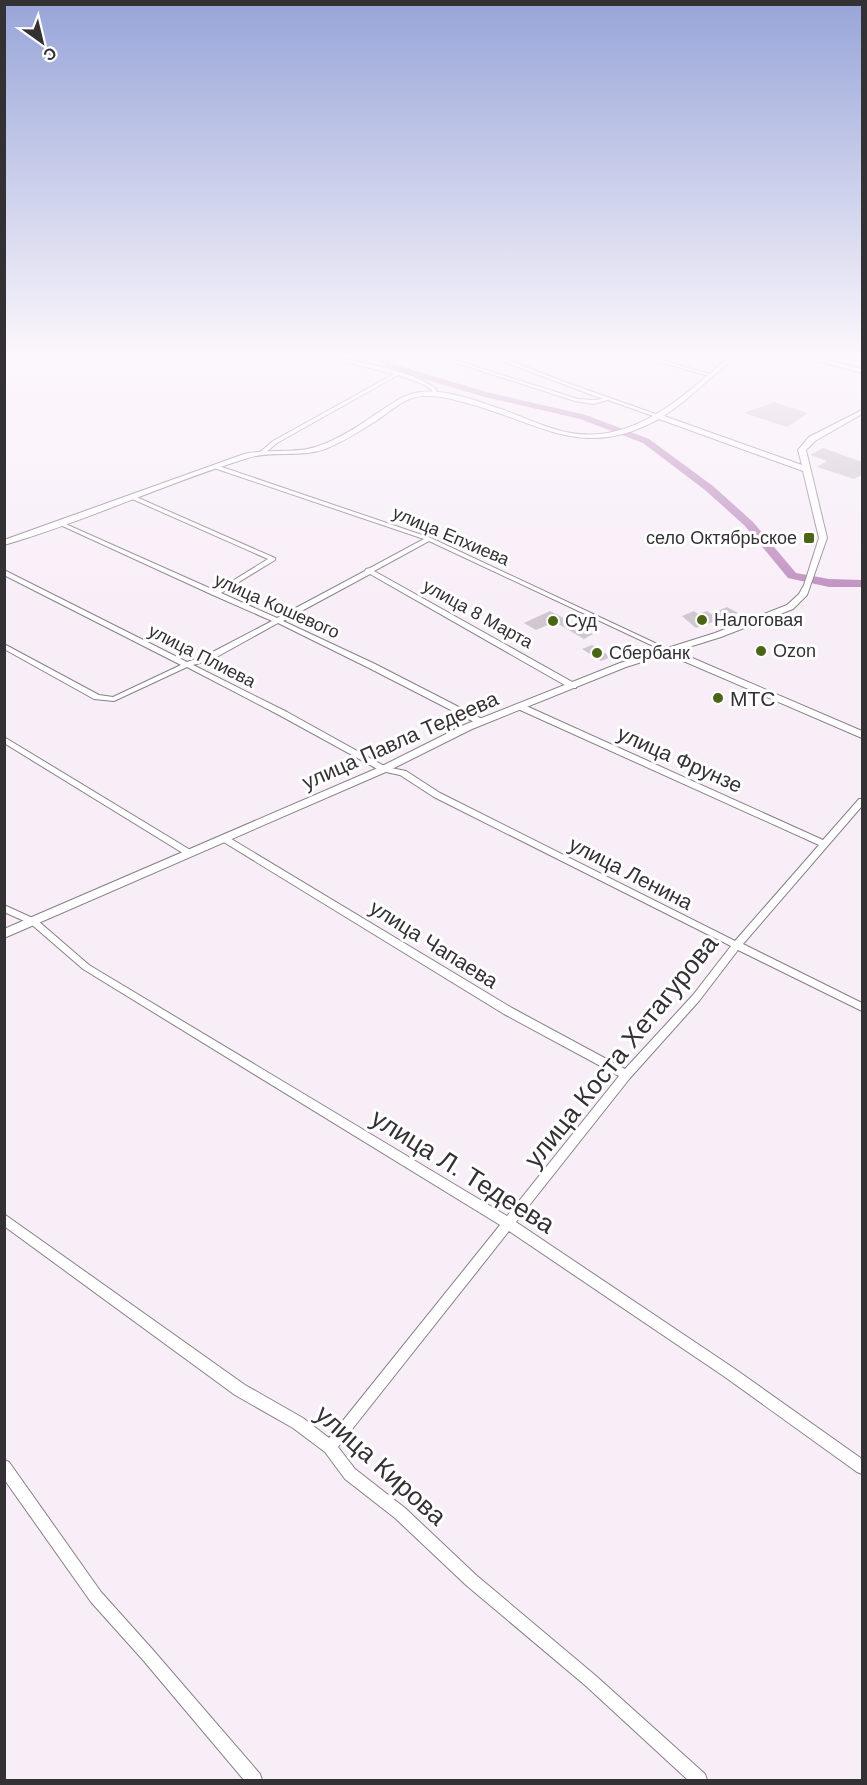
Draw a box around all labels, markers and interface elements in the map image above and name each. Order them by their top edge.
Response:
north arrow [12,12,72,72]
text: С [40,44,60,65]
street label: улица Епхиева [390,502,513,570]
place label: село Октябрьское [646,528,797,548]
marker: село Октябрьское [802,531,816,545]
street label: улица Кошевого [211,569,343,643]
street label: улица 8 Марта [420,576,537,653]
place label: Налоговая [714,610,803,630]
place label: Суд [565,611,597,631]
marker: Налоговая [695,613,709,627]
marker: Суд [546,614,560,628]
street label: улица Плиева [145,620,260,692]
place label: Ozon [773,641,816,661]
place label: Сбербанк [609,643,690,663]
marker: Ozon [754,644,768,658]
marker: Сбербанк [590,646,604,660]
street label: улица Павла Тедеева [299,686,502,794]
place label: МТС [730,687,776,710]
marker: МТС [711,691,725,705]
street label: улица Фрунзе [614,721,746,797]
street label: улица Ленина [565,832,697,914]
street label: улица Чапаева [366,895,503,993]
street label: улица Коста Хетагурова [518,928,724,1173]
street label: улица Л. Тедеева [366,1102,561,1240]
street label: улица Кирова [310,1399,453,1532]

